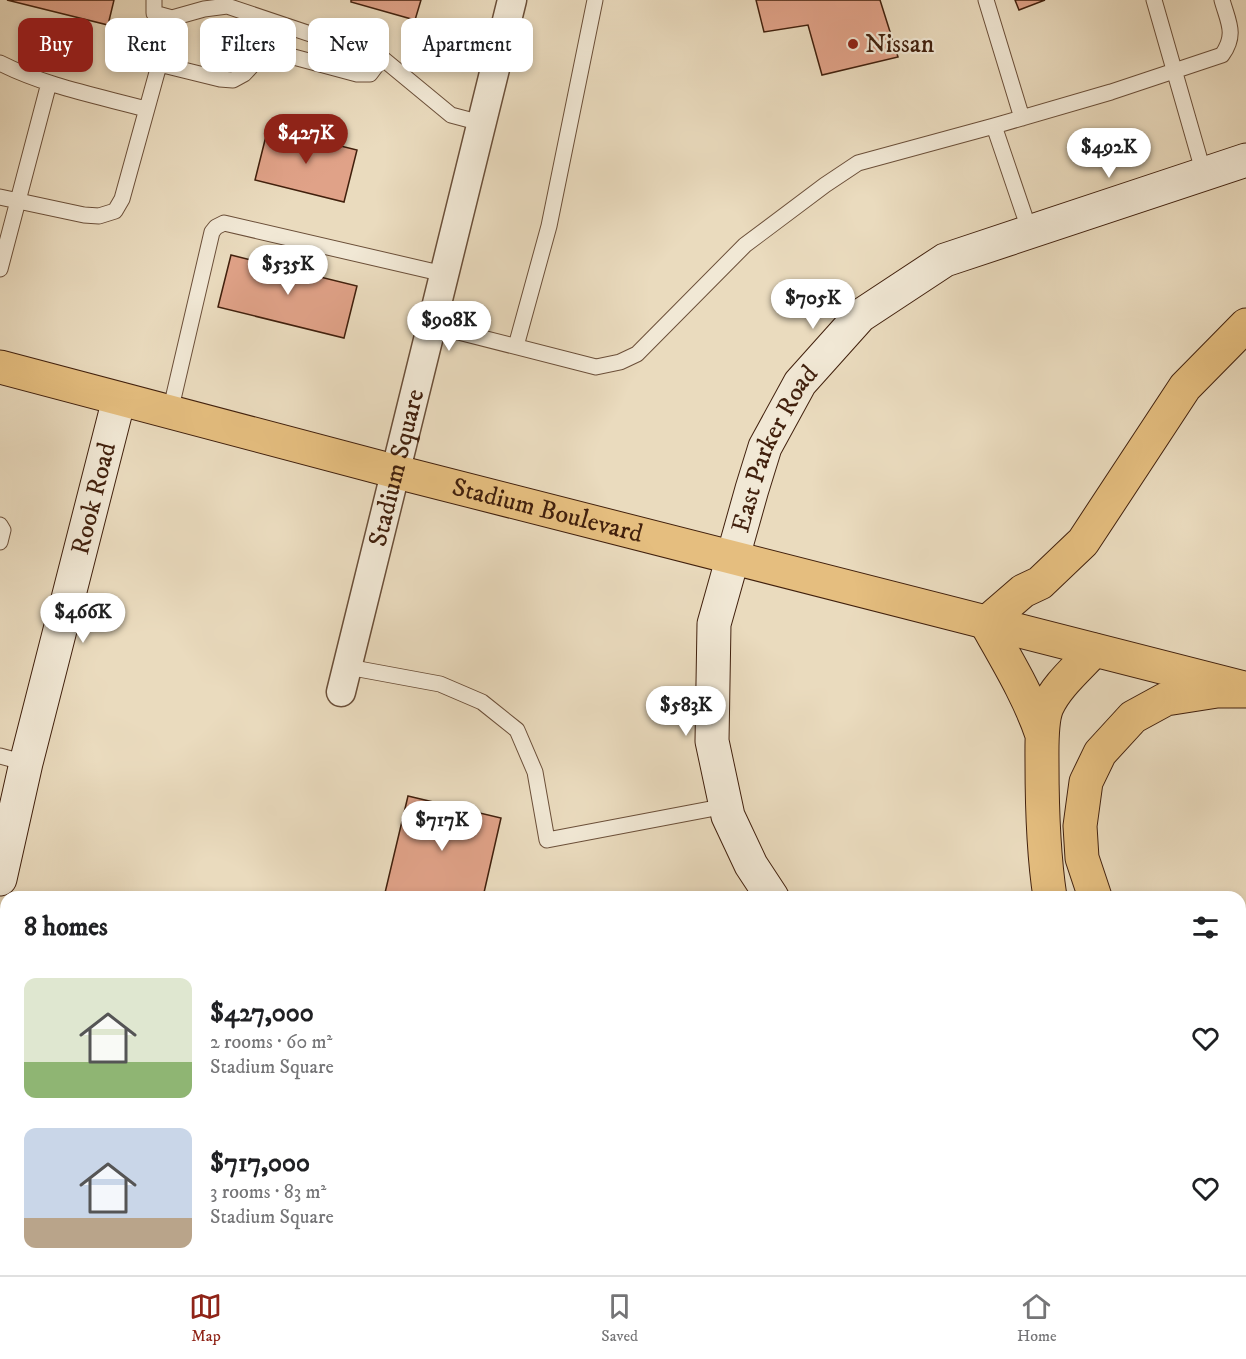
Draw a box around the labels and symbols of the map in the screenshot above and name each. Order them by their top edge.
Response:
place label: Nissan [865,28,935,61]
marker: Nissan [846,37,860,51]
pin: $427K [264,114,348,165]
pin: $492K [1067,128,1151,179]
pin: $535K [246,245,330,296]
pin: $705K [771,279,855,330]
pin: $908K [407,301,491,352]
street label: East Parker Road [724,358,825,536]
street label: Stadium Square [361,386,432,550]
street label: Rook Road [63,439,124,558]
street label: Stadium Boulevard [449,470,646,551]
pin: $466K [41,593,125,644]
pin: $583K [644,686,728,737]
pin: $717K [400,801,484,852]

